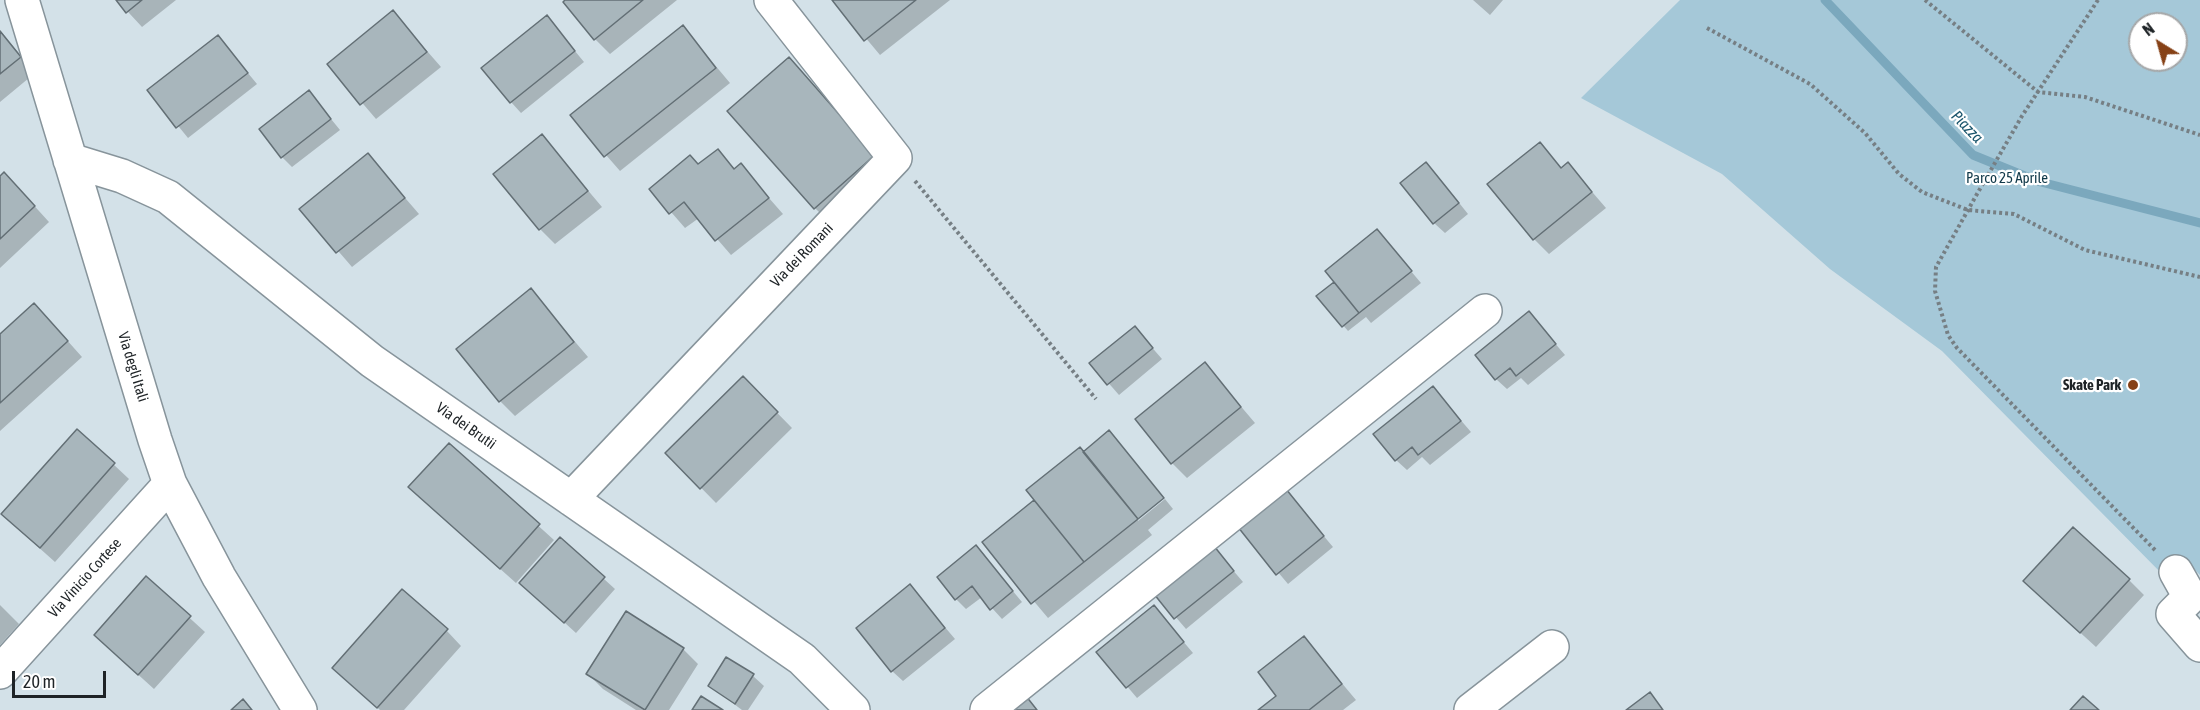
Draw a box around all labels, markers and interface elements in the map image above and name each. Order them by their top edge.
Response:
north arrow [2128,12,2188,72]
text: N [2139,19,2158,39]
water label: Piazza [1947,107,1987,147]
park label: Parco 25 Aprile [1966,169,2048,187]
street label: Via dei Romani [767,219,837,291]
street label: Via degli Itali [114,330,152,404]
place label: Skate Park [2063,376,2121,394]
marker: Skate Park [2126,378,2140,392]
street label: Via dei Brutii [432,399,500,453]
street label: Via Vinicio Cortese [45,535,125,621]
scale bar [15,659,110,697]
text: 20 m [23,671,55,692]

